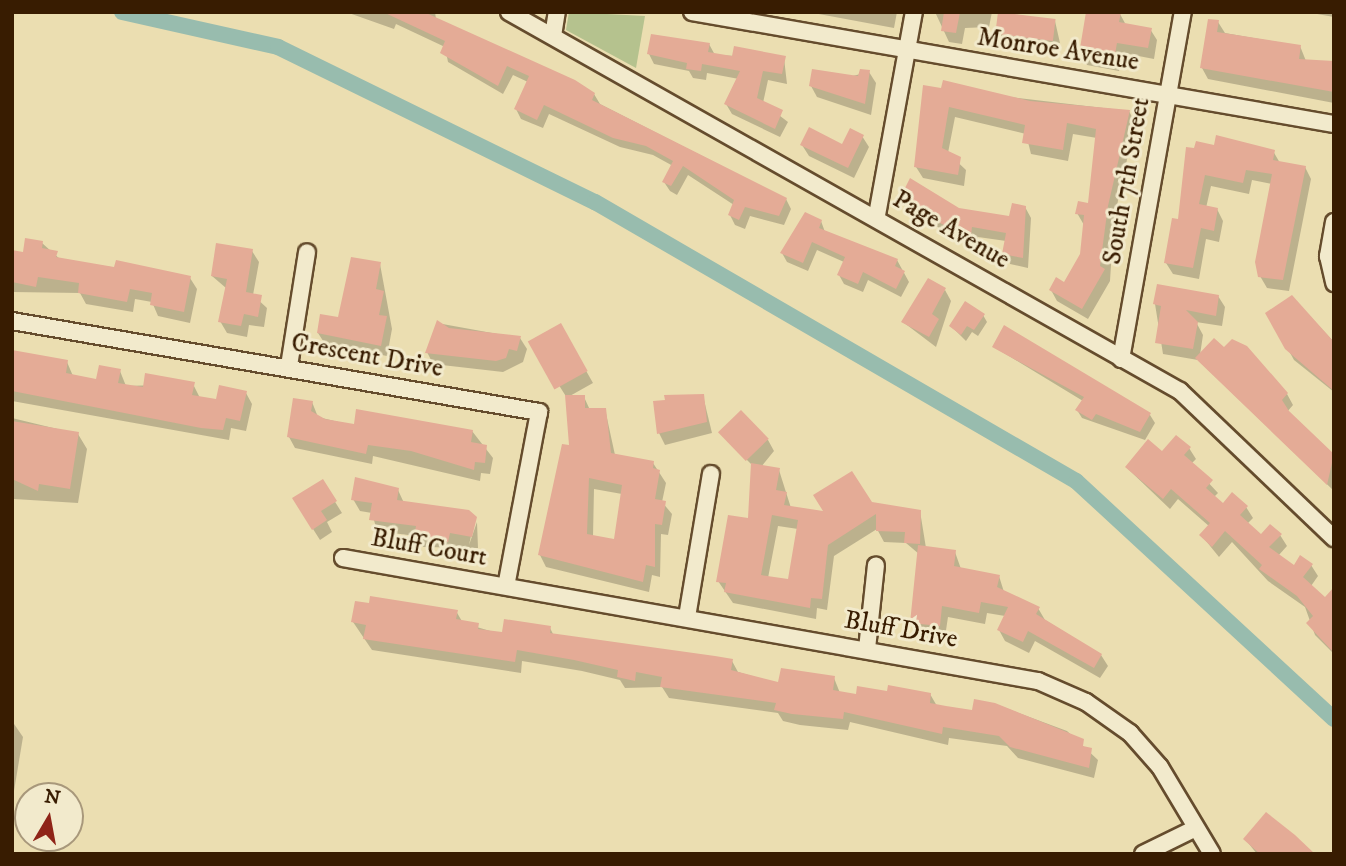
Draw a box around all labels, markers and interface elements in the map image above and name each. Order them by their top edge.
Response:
street label: Monroe Avenue [975,22,1141,78]
street label: South 7th Street [1097,95,1157,267]
street label: Page Avenue [887,184,1015,276]
street label: Crescent Drive [289,327,445,385]
street label: Bluff Court [369,522,489,574]
street label: Bluff Drive [842,605,960,655]
north arrow [14,782,84,852]
text: N [43,785,62,810]

